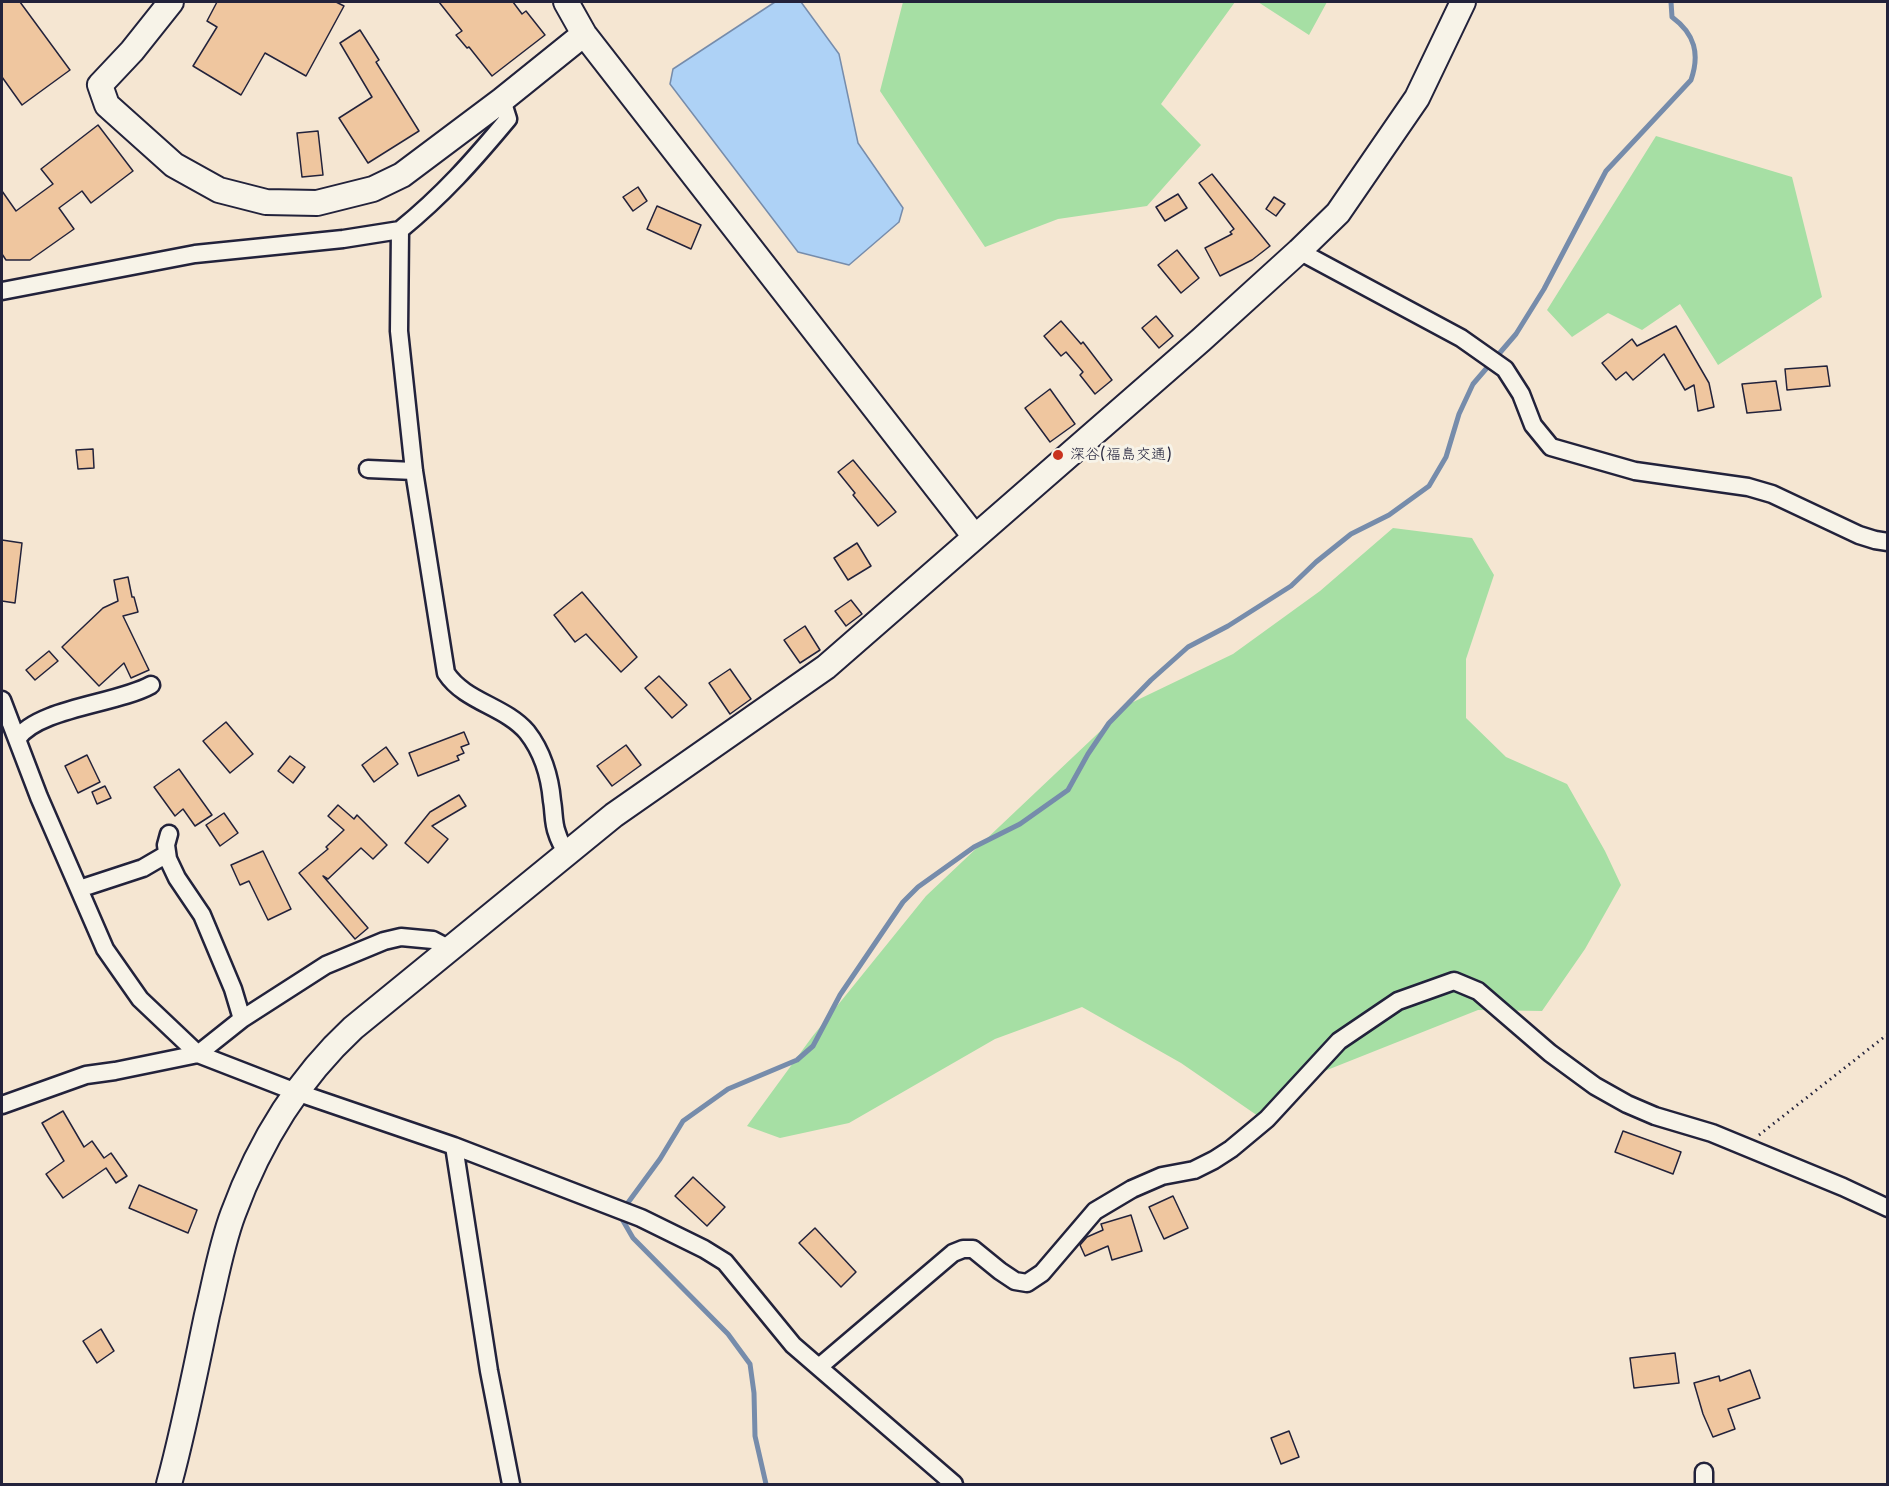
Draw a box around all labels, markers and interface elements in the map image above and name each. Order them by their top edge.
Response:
place label: 深谷(福島交通) [1070,446,1172,464]
marker: 深谷(福島交通) [1051,448,1065,462]

